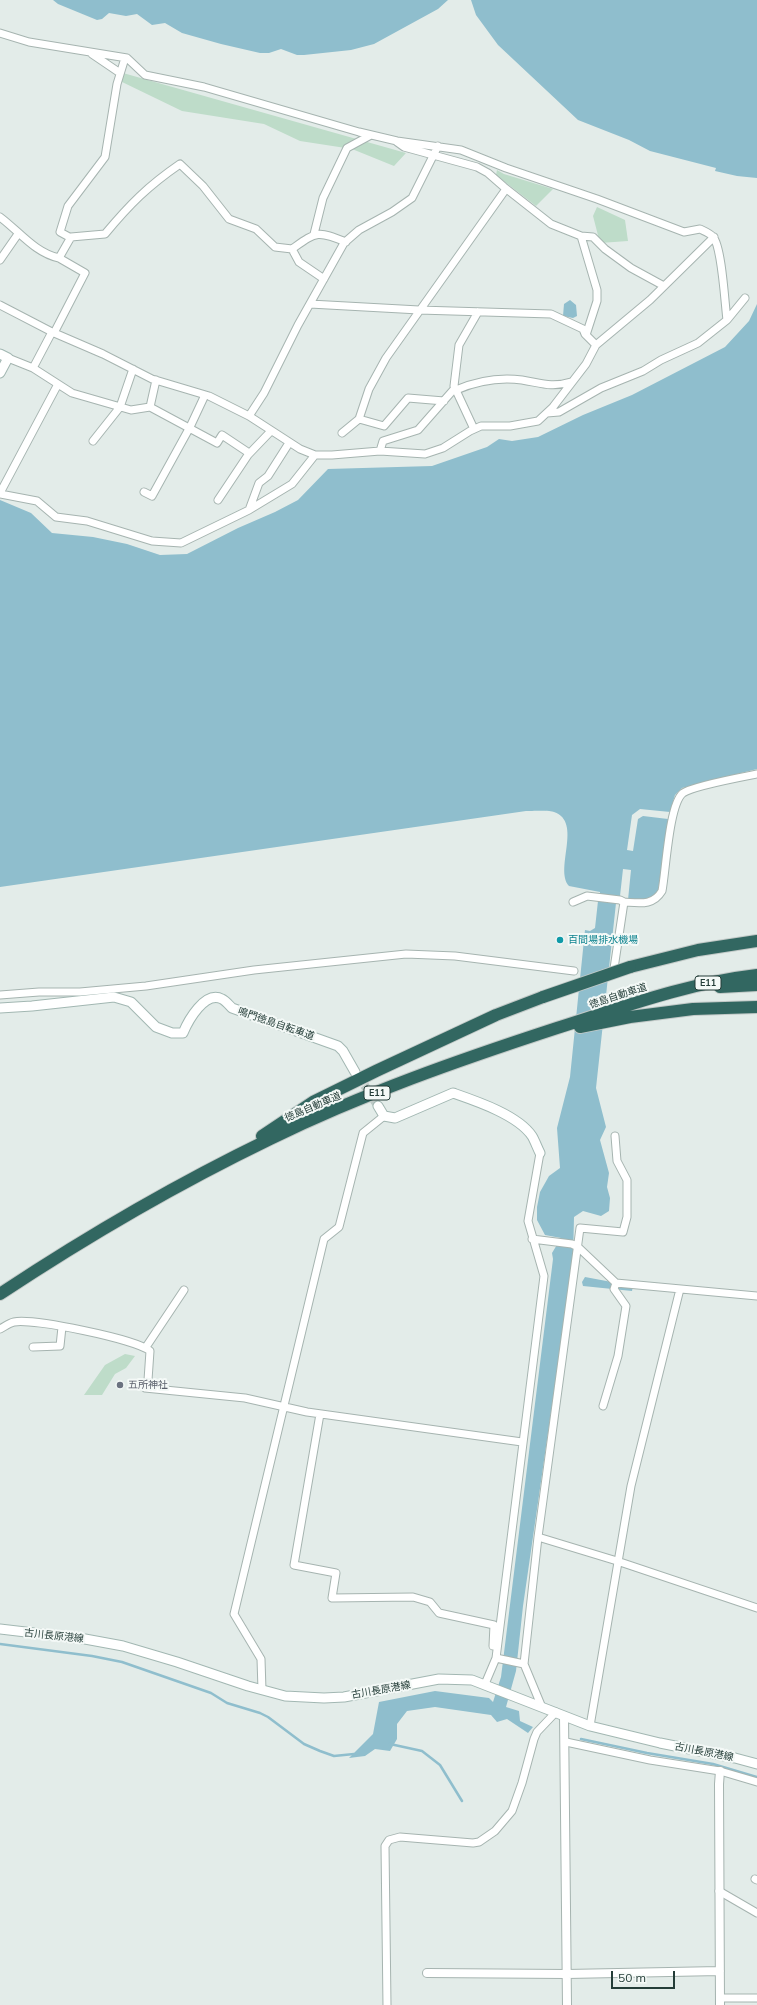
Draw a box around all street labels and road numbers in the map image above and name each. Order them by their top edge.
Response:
road number: E11 [695,976,721,990]
street label: 徳島自動車道 [588,981,648,1011]
street label: 鳴門徳島自転車道 [236,1005,316,1043]
road number: E11 [364,1086,390,1100]
street label: 徳島自動車道 [283,1090,343,1124]
street label: 古川長原港線 [24,1627,84,1645]
street label: 古川長原港線 [350,1679,412,1701]
street label: 古川長原港線 [673,1740,735,1764]

